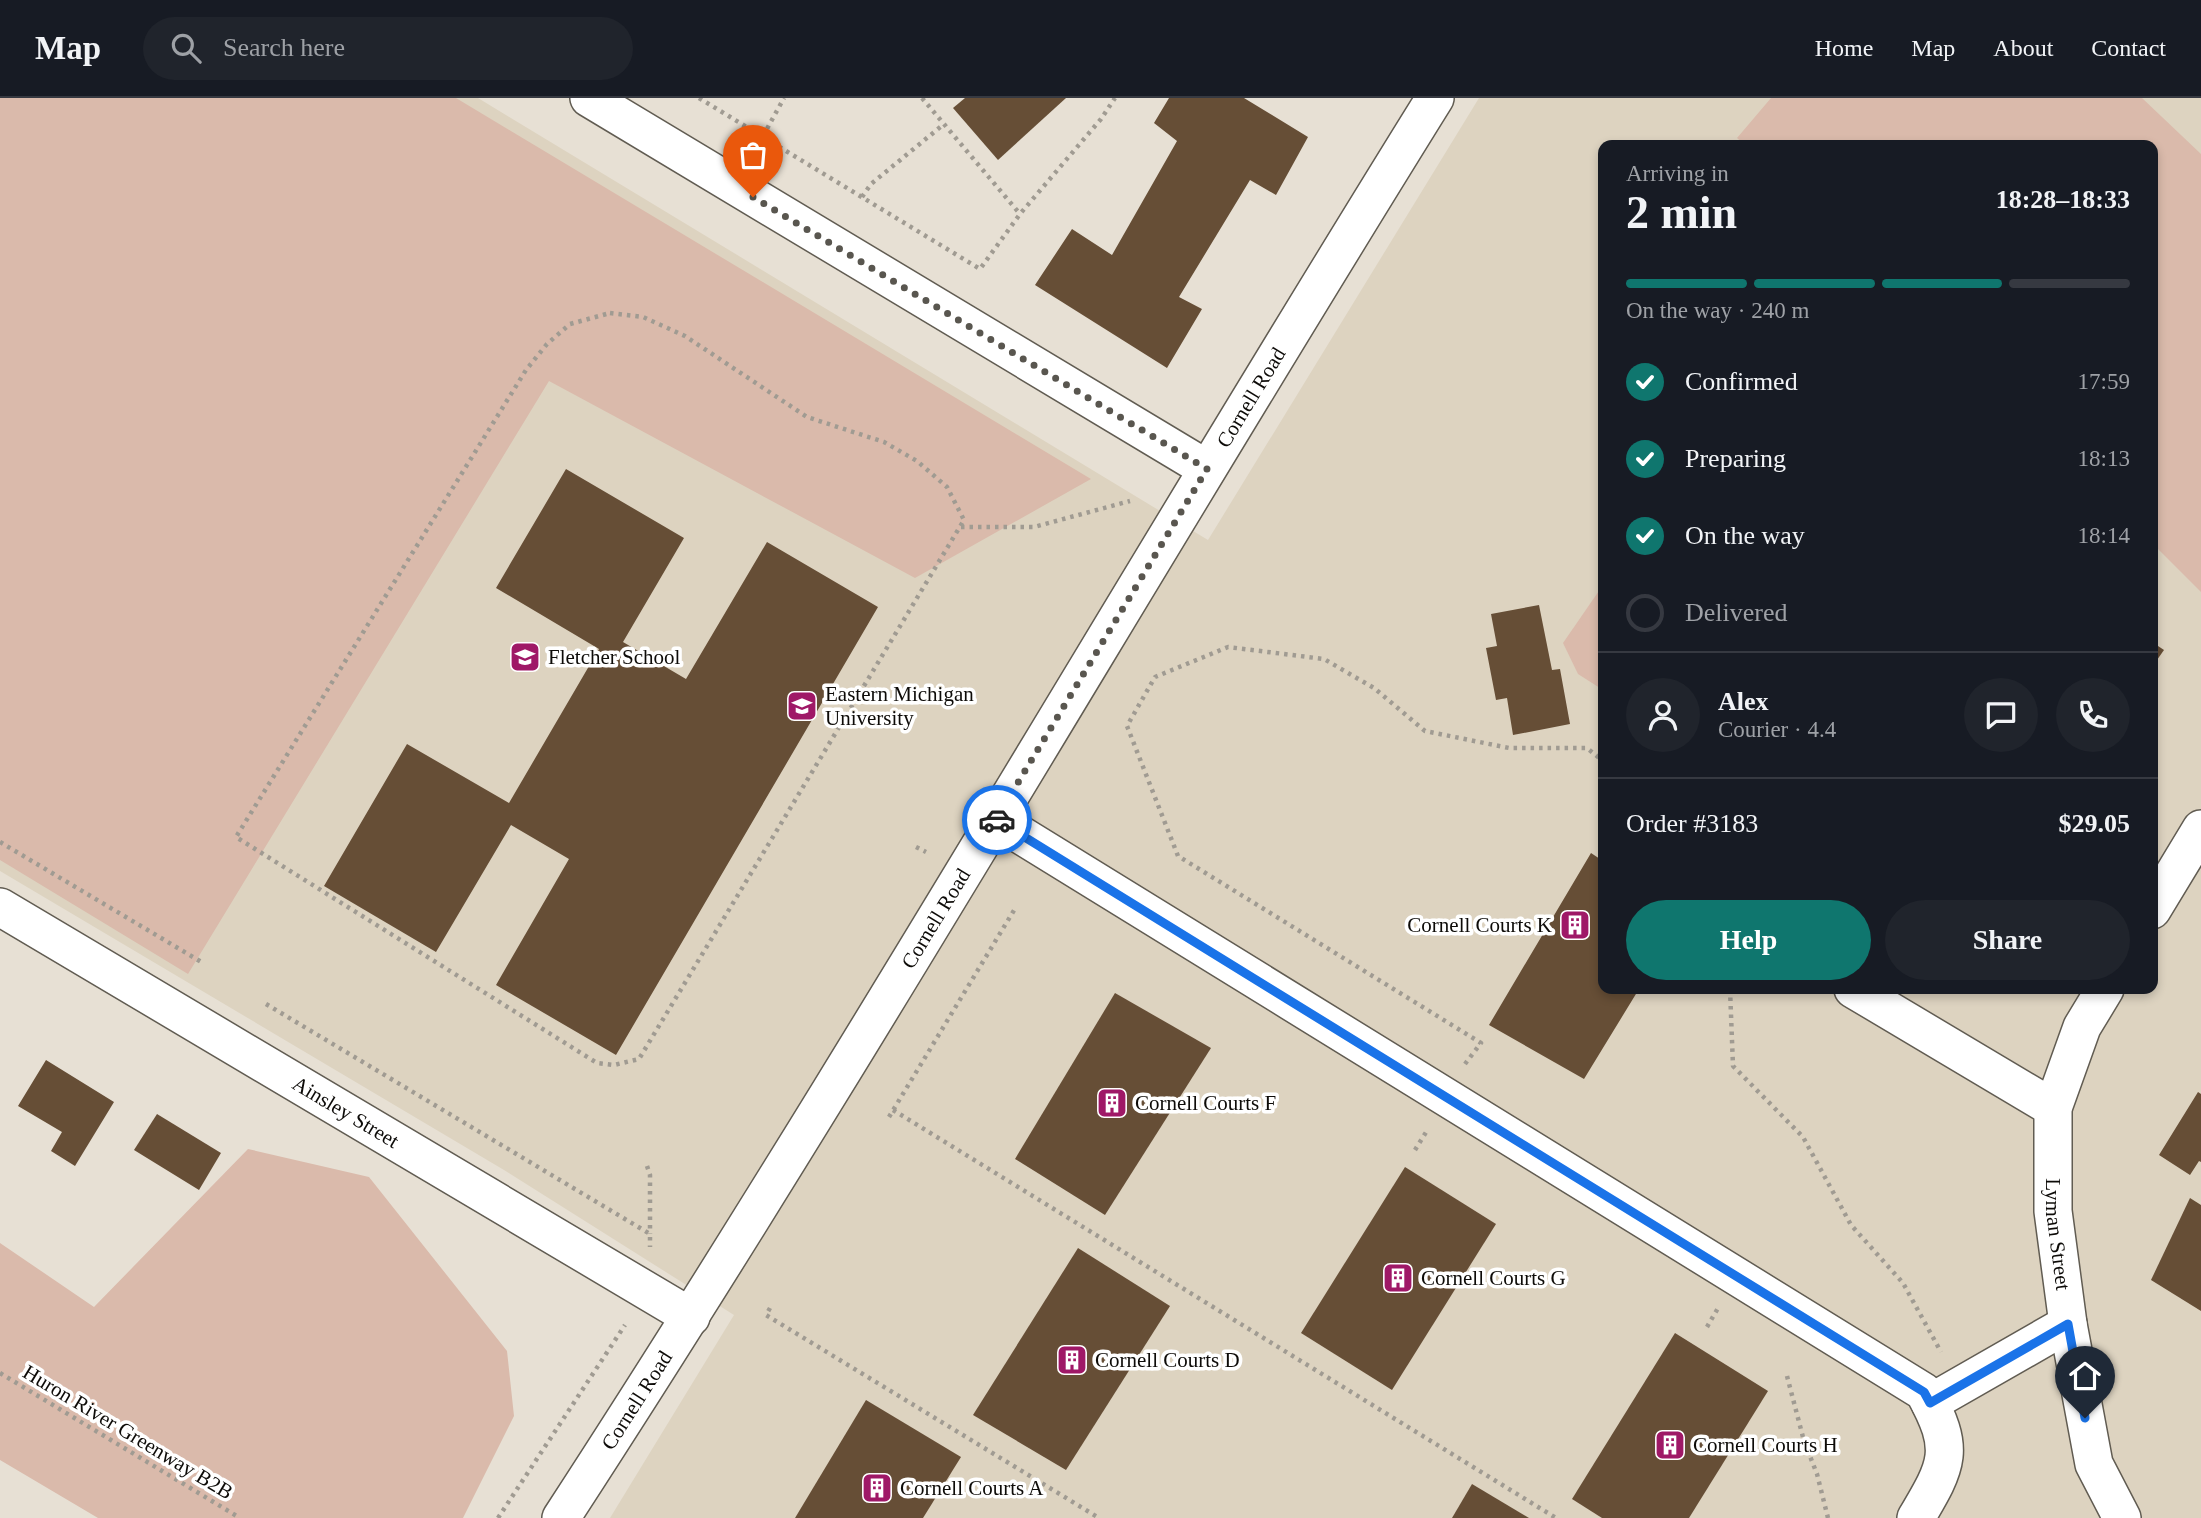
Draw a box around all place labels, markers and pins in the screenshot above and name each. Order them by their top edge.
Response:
pin [723,125,783,197]
school or university icon: Fletcher School [508,640,542,674]
place label: Fletcher School [548,645,681,669]
place label: Eastern Michigan University [825,682,974,730]
school or university icon: Eastern Michigan University [785,689,819,723]
building icon: Cornell Courts K [1558,908,1592,942]
place label: Cornell Courts K [1407,913,1552,937]
building icon: Cornell Courts F [1095,1086,1129,1120]
place label: Cornell Courts F [1135,1091,1276,1115]
building icon: Cornell Courts G [1381,1261,1415,1295]
place label: Cornell Courts G [1421,1266,1566,1290]
building icon: Cornell Courts D [1055,1343,1089,1377]
pin [2055,1346,2115,1418]
place label: Cornell Courts D [1095,1348,1240,1372]
building icon: Cornell Courts H [1653,1428,1687,1462]
place label: Cornell Courts H [1693,1433,1838,1457]
building icon: Cornell Courts A [860,1471,894,1505]
place label: Cornell Courts A [900,1476,1044,1500]

